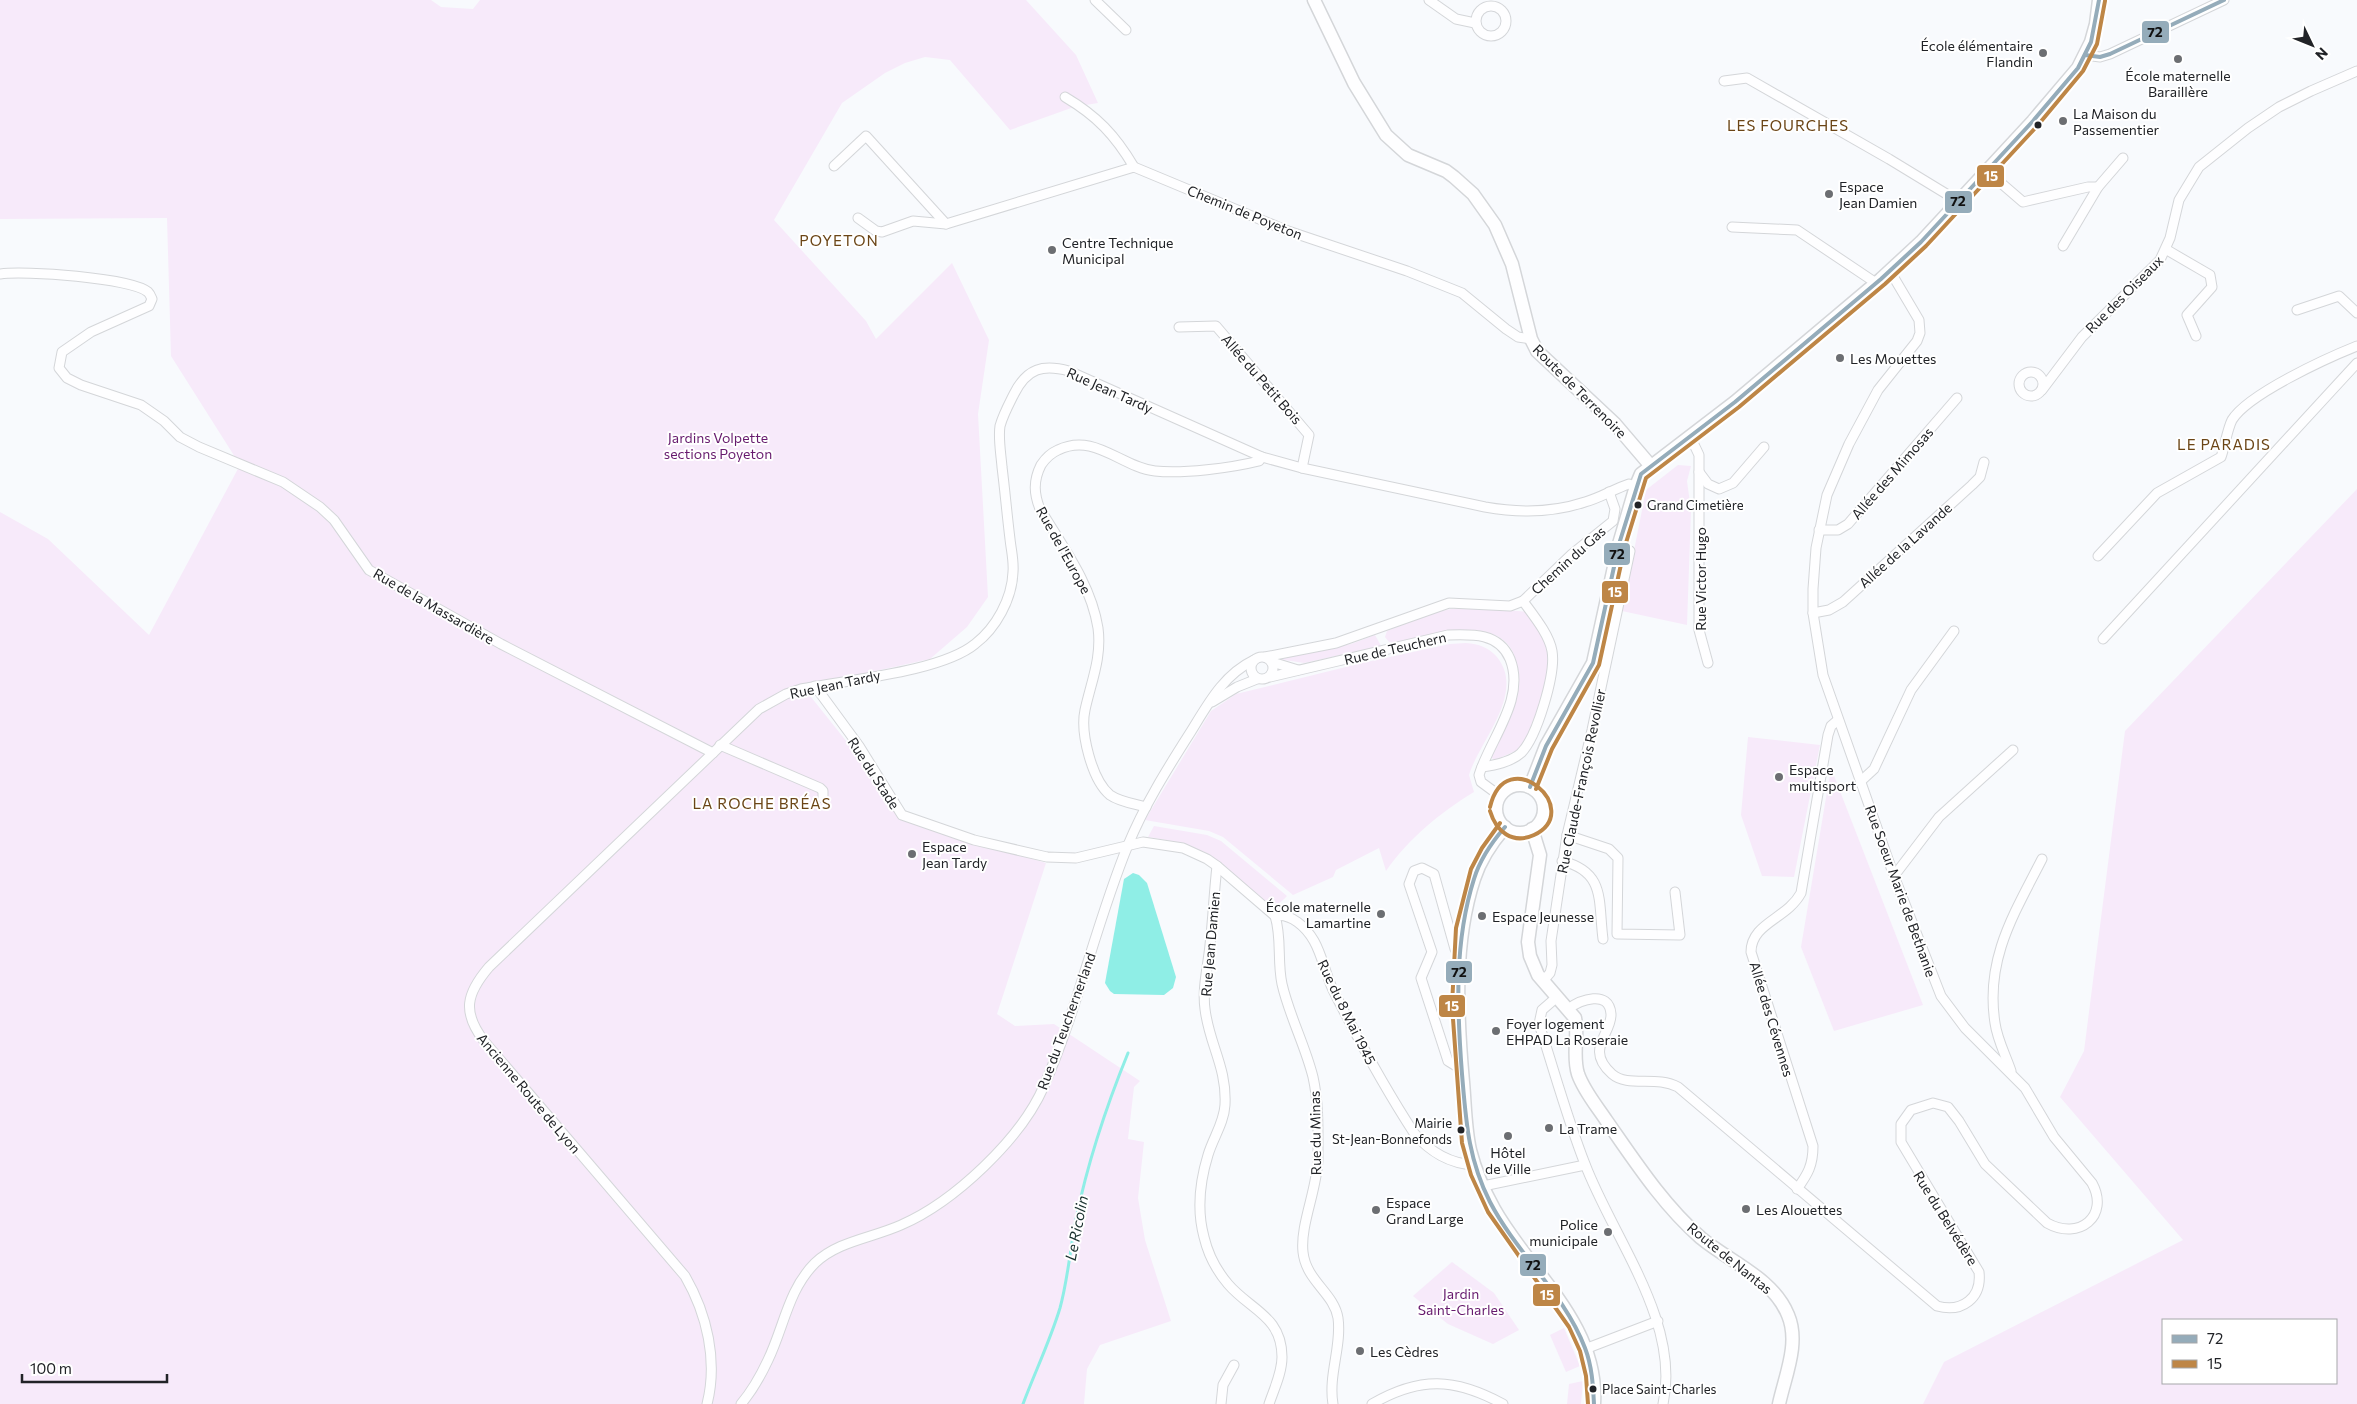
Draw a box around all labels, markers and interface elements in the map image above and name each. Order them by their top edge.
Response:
line badge: 72 [2141,20,2170,44]
north arrow [2287,20,2337,70]
text: 72 [2147,23,2163,40]
place label: École élémentaire Flandin [1920,37,2033,70]
text: N [2312,45,2332,64]
marker: École élémentaire Flandin [2037,47,2049,59]
marker: École maternelle Baraillère [2172,53,2184,65]
place label: École maternelle Baraillère [2125,67,2231,100]
place label: La Maison du Passementier [2073,105,2160,138]
marker: La Maison du Passementier [2057,115,2069,127]
district label: LES FOURCHES [1727,116,1849,134]
unlabelled marker [2033,120,2043,130]
line badge: 15 [1976,164,2005,188]
text: 15 [1984,167,1998,184]
place label: Espace Jean Damien [1839,178,1917,211]
street label: Chemin de Poyeton [1185,181,1305,243]
marker: Espace Jean Damien [1823,188,1835,200]
line badge: 72 [1944,190,1973,214]
text: 72 [1950,192,1966,209]
district label: POYETON [799,231,879,249]
place label: Centre Technique Municipal [1062,234,1173,267]
marker: Centre Technique Municipal [1046,244,1058,256]
street label: Rue des Oiseaux [2082,251,2167,336]
street label: Allée du Petit Bois [1218,330,1306,428]
street label: Route de Terrenoire [1530,341,1630,441]
place label: Les Mouettes [1850,350,1936,367]
marker: Les Mouettes [1834,352,1846,364]
street label: Rue Jean Tardy [1064,363,1156,417]
street label: Allée des Mimosas [1847,424,1937,522]
park label: Jardins Volpette sections Poyeton [664,429,772,462]
district label: LE PARADIS [2177,435,2271,453]
place label: Grand Cimetière [1647,497,1744,513]
street label: Allée de la Lavande [1855,499,1955,591]
marker: Grand Cimetière [1633,500,1643,510]
street label: Rue de l'Europe [1033,503,1095,597]
street label: Chemin du Gas [1527,522,1609,598]
street label: Rue Victor Hugo [1692,527,1709,631]
line badge: 72 [1603,542,1631,566]
text: 72 [1609,545,1625,562]
street label: Rue de la Massardière [371,564,497,648]
line badge: 15 [1601,580,1629,604]
text: 15 [1608,583,1622,600]
street label: Rue de Teuchern [1342,628,1448,668]
street label: Rue Jean Tardy [788,666,882,702]
street label: Rue Claude-François Revollier [1553,687,1609,875]
street label: Rue du Stade [844,734,904,812]
place label: Espace multisport [1789,761,1857,794]
marker: Espace multisport [1773,771,1785,783]
district label: LA ROCHE BRÉAS [693,793,831,812]
street label: Rue Soeur Marie de Bethanie [1862,803,1940,979]
place label: Espace Jean Tardy [922,838,987,871]
marker: Espace Jean Tardy [906,848,918,860]
street label: Rue Jean Damien [1197,891,1223,997]
place label: École maternelle Lamartine [1266,898,1371,931]
marker: École maternelle Lamartine [1375,908,1387,920]
place label: Espace Jeunesse [1492,908,1594,925]
marker: Espace Jeunesse [1476,910,1488,922]
street label: Rue du Teuchernerland [1033,950,1099,1092]
street label: Rue du 8 Mai 1945 [1314,957,1380,1067]
street label: Allée des Cévennes [1746,959,1798,1079]
line badge: 72 [1445,960,1473,984]
text: 72 [1451,963,1467,980]
line badge: 15 [1438,994,1466,1018]
text: 15 [1445,997,1459,1014]
place label: Foyer logement EHPAD La Roseraie [1506,1015,1628,1048]
marker: Foyer logement EHPAD La Roseraie [1490,1025,1502,1037]
street label: Ancienne Route de Lyon [474,1029,584,1157]
street label: Rue du Minas [1306,1091,1324,1175]
place label: Mairie St-Jean-Bonnefonds [1332,1115,1452,1147]
place label: La Trame [1559,1120,1617,1137]
marker: La Trame [1543,1122,1555,1134]
marker: Mairie St-Jean-Bonnefonds [1456,1125,1466,1135]
marker: Hôtel de Ville [1502,1130,1514,1142]
place label: Hôtel de Ville [1485,1144,1531,1177]
street label: Rue du Belvédère [1910,1168,1982,1268]
water label: Le Ricolin [1061,1194,1091,1262]
place label: Espace Grand Large [1386,1194,1464,1227]
place label: Les Alouettes [1756,1201,1842,1218]
marker: Les Alouettes [1740,1203,1752,1215]
marker: Espace Grand Large [1370,1204,1382,1216]
place label: Police municipale [1529,1216,1598,1249]
street label: Route de Nantas [1684,1219,1776,1297]
marker: Police municipale [1602,1226,1614,1238]
line badge: 72 [1519,1253,1547,1277]
text: 72 [1525,1256,1541,1273]
line badge: 15 [1532,1283,1561,1307]
park label: Jardin Saint-Charles [1418,1285,1504,1318]
text: 15 [1540,1286,1554,1303]
legend [2162,1319,2337,1384]
text: 72 [2207,1329,2223,1347]
place label: Les Cèdres [1370,1343,1439,1360]
marker: Les Cèdres [1354,1345,1366,1357]
scale bar [22,1352,168,1384]
text: 15 [2207,1354,2222,1372]
text: 100 m [30,1359,72,1377]
place label: Place Saint-Charles [1602,1381,1717,1397]
marker: Place Saint-Charles [1588,1384,1598,1394]

